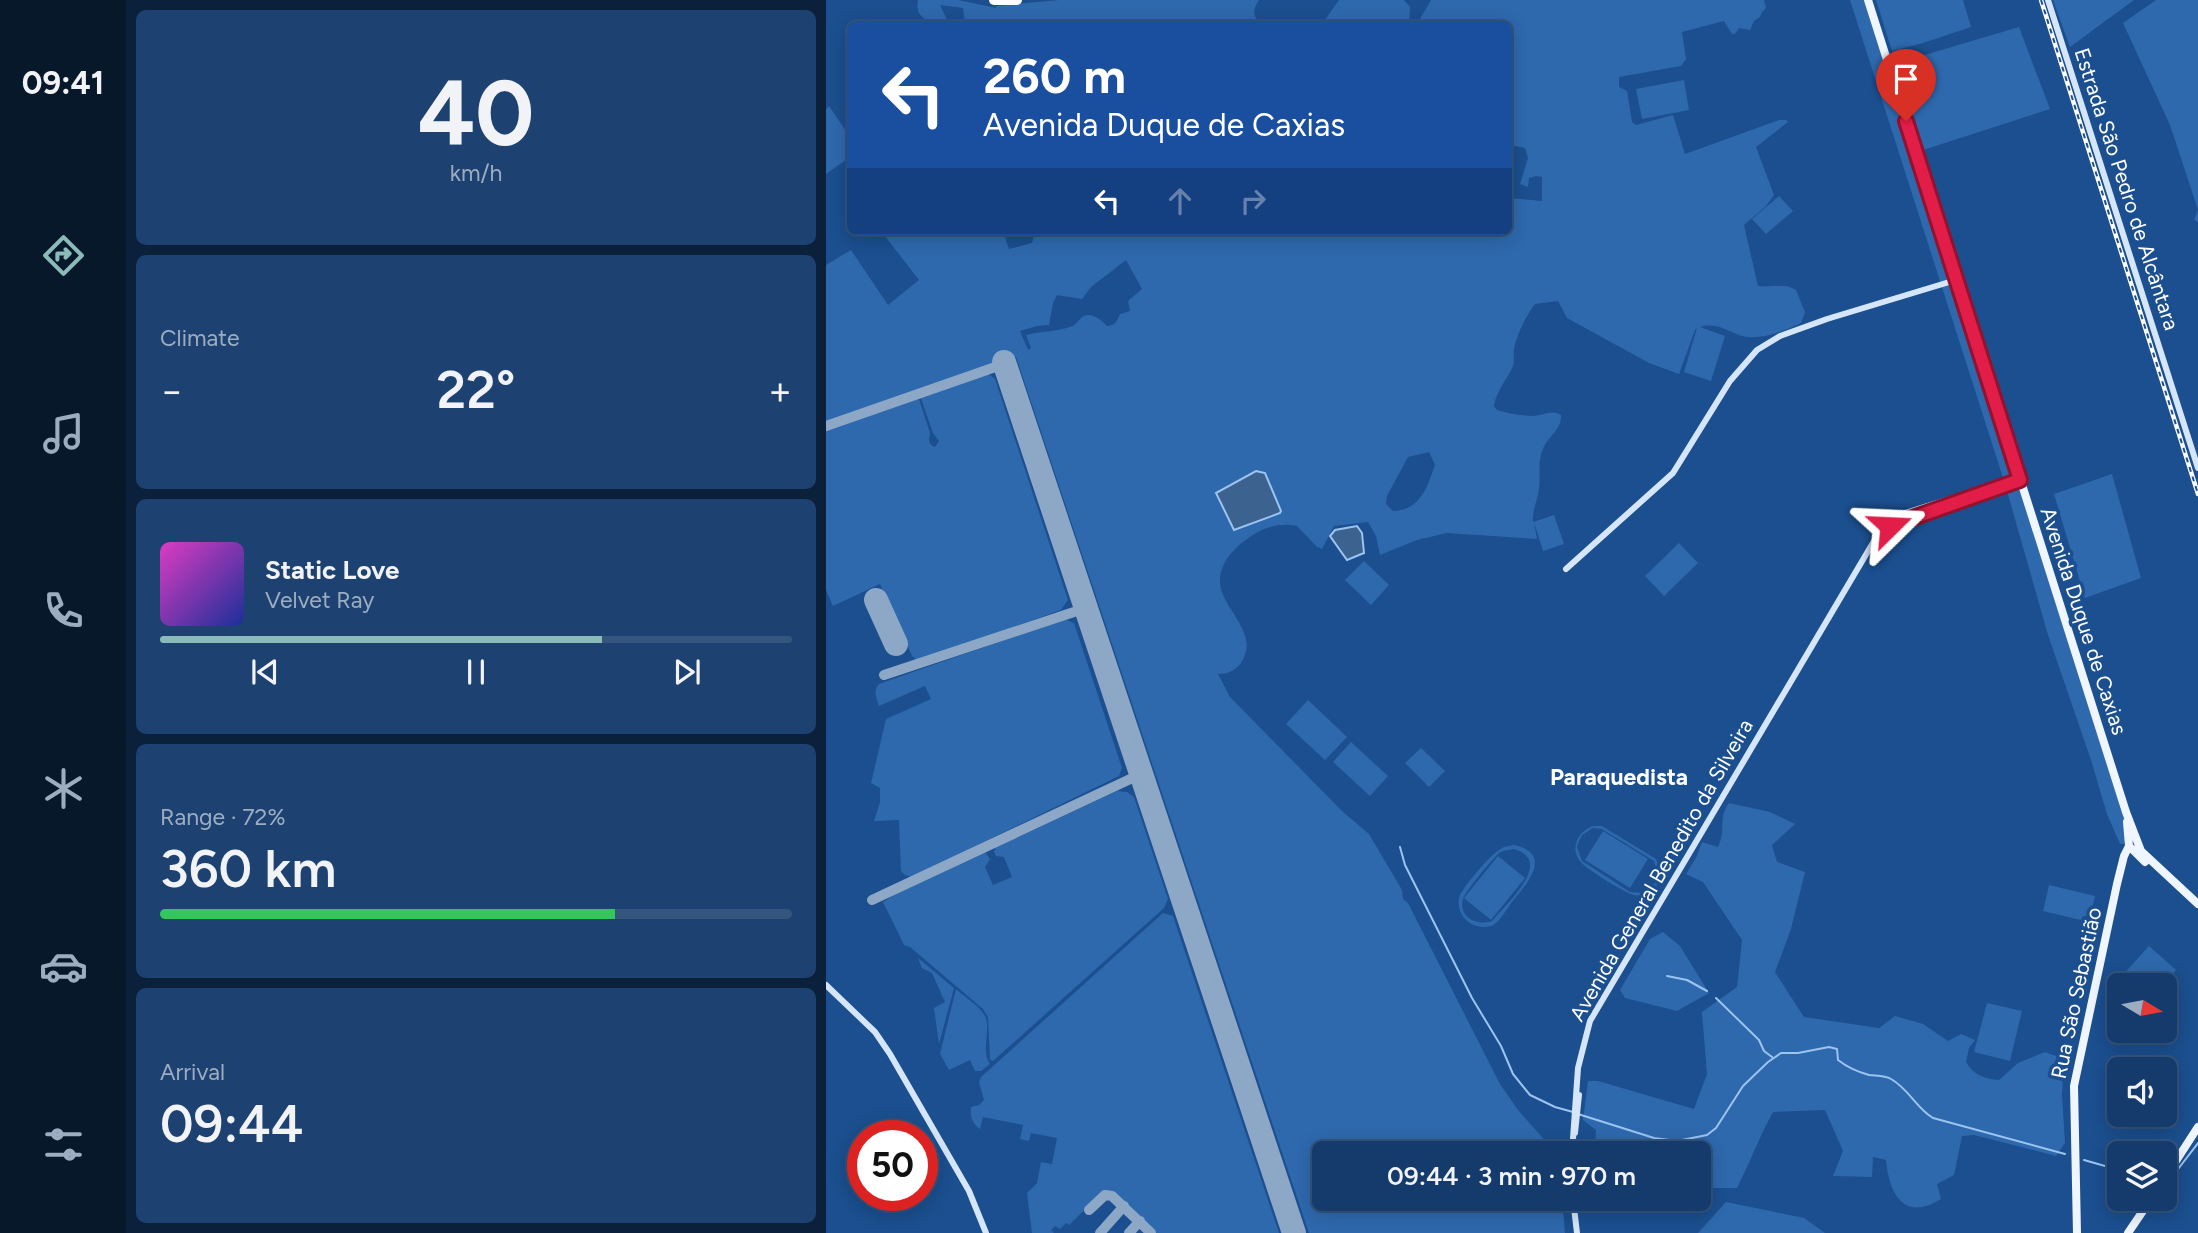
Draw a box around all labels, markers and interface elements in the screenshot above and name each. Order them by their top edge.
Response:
street label: Estrada São Pedro de Alcântara [2069,45,2185,333]
text: 260 m [983,46,1126,105]
icon: left [868,49,959,140]
pin [1876,49,1936,121]
text: 40 [418,59,534,168]
icon: arrive [1887,60,1925,98]
text: 09:41 [22,64,104,102]
text: Avenida Duque de Caxias [983,106,1345,144]
text: km/h [450,159,502,187]
icon: left [1088,182,1126,220]
icon: ahead [1161,182,1199,220]
icon: right [1234,182,1272,220]
icon: directions [39,231,88,280]
text: Climate [160,324,239,352]
text: 22° [437,359,515,421]
text: − [160,368,184,414]
text: + [768,368,792,414]
icon: music [39,409,88,458]
position arrow [1853,489,1927,563]
street label: Avenida Duque de Caxias [2035,504,2133,738]
text: Static Love [265,554,399,586]
icon: phone [39,586,88,635]
text: Velvet Ray [265,586,374,614]
icon: previous [246,653,284,691]
icon: pause [457,653,495,691]
icon: next [668,653,706,691]
street label: Avenida General Benedito da Silveira [1564,715,1758,1025]
district label: Paraquedista [1550,763,1688,791]
icon: climate [39,764,88,813]
text: Range · 72% [160,803,286,831]
text: 360 km [160,838,336,900]
street label: Rua São Sebastião [2046,905,2106,1081]
icon: car [39,942,88,991]
north arrow [2107,973,2177,1043]
map controls [2107,973,2177,1211]
button: sound [2107,1057,2177,1127]
text: Arrival [160,1058,225,1086]
text: 09:44 [160,1093,303,1155]
icon: filters [39,1120,88,1169]
speed limit sign: 50 [847,1120,938,1211]
button: layers [2107,1141,2177,1211]
text: 09:44 · 3 min · 970 m [1387,1160,1636,1192]

